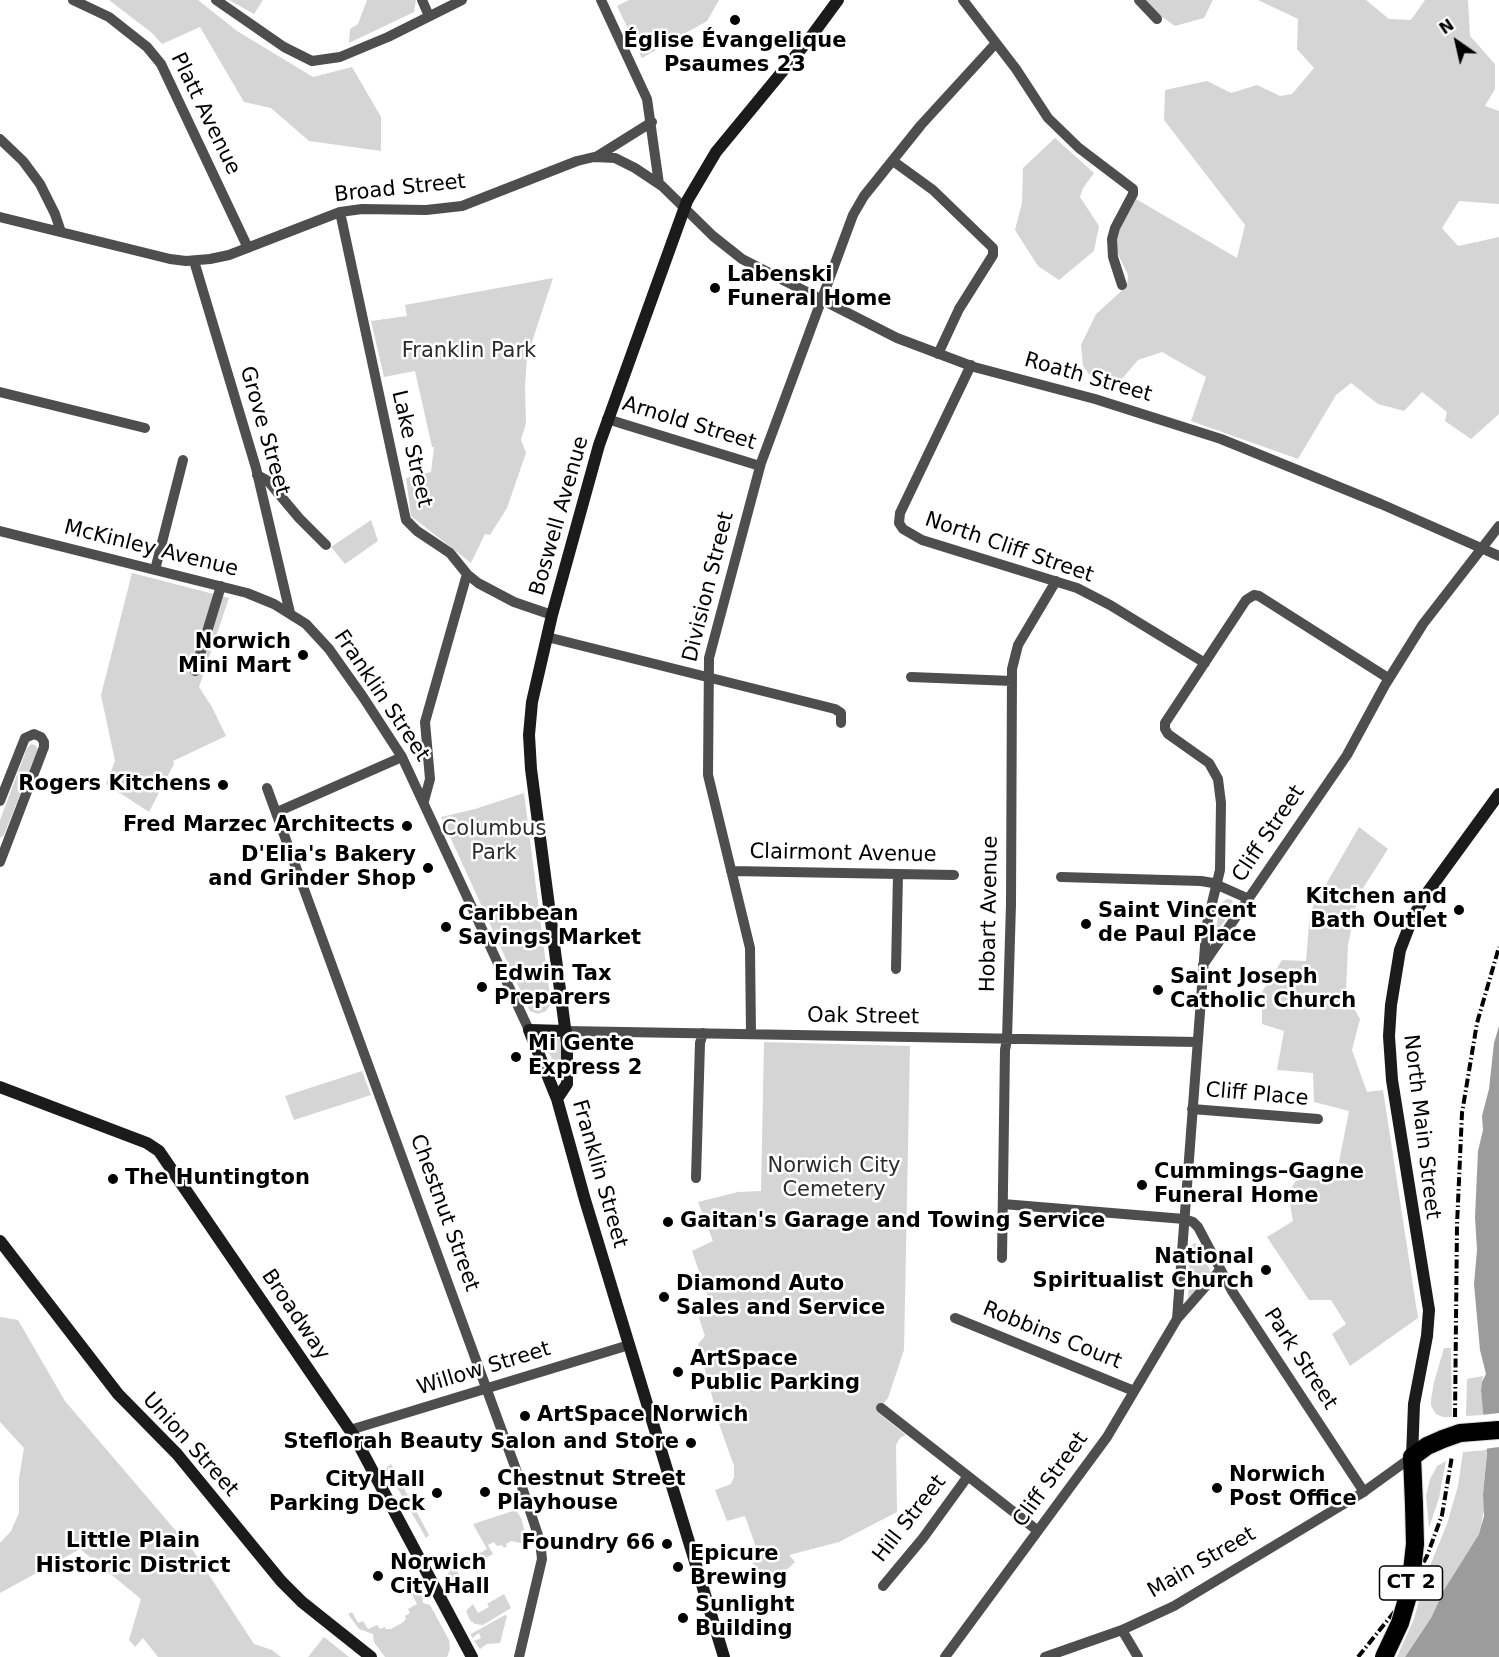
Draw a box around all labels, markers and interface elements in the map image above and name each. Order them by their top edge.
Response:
north arrow [1427,12,1487,72]
marker: Église Évangelique Psaumes 23 [728,13,742,27]
text: N [1436,15,1458,38]
place label: Église Évangelique Psaumes 23 [624,29,846,79]
street label: Platt Avenue [165,49,245,179]
street label: Broad Street [333,170,467,208]
place label: Labenski Funeral Home [727,263,892,313]
marker: Labenski Funeral Home [708,281,722,295]
park label: Franklin Park [402,339,536,365]
street label: Roath Street [1021,348,1155,408]
street label: Grove Street [234,364,294,498]
street label: Lake Street [385,388,437,510]
street label: Arnold Street [619,392,759,456]
street label: Boswell Avenue [525,433,595,599]
street label: North Cliff Street [921,507,1097,589]
street label: Division Street [678,509,740,665]
street label: McKinley Avenue [61,515,241,583]
street label: Franklin Street [328,626,434,766]
place label: Norwich Mini Mart [178,630,291,680]
marker: Norwich Mini Mart [296,648,310,662]
place label: Rogers Kitchens [18,772,211,798]
marker: Rogers Kitchens [216,778,230,792]
street label: Cliff Street [1227,781,1311,887]
place label: Fred Marzec Architects [123,813,395,839]
park label: Columbus Park [442,817,546,867]
marker: Fred Marzec Architects [400,819,414,833]
street label: Hobart Avenue [976,836,1004,992]
street label: Clairmont Avenue [749,840,937,868]
place label: D'Elia's Bakery and Grinder Shop [208,843,416,893]
marker: D'Elia's Bakery and Grinder Shop [421,861,435,875]
place label: Kitchen and Bath Outlet [1305,885,1447,935]
place label: Saint Vincent de Paul Place [1098,899,1257,949]
place label: Caribbean Savings Market [458,902,641,952]
marker: Kitchen and Bath Outlet [1452,903,1466,917]
marker: Saint Vincent de Paul Place [1079,917,1093,931]
marker: Caribbean Savings Market [439,920,453,934]
place label: Edwin Tax Preparers [494,962,612,1012]
place label: Saint Joseph Catholic Church [1170,965,1356,1015]
marker: Edwin Tax Preparers [475,980,489,994]
marker: Saint Joseph Catholic Church [1151,983,1165,997]
street label: Oak Street [807,1003,919,1031]
place label: Mi Gente Express 2 [528,1032,642,1082]
street label: North Main Street [1397,1033,1445,1221]
marker: Mi Gente Express 2 [509,1050,523,1064]
street label: Cliff Place [1204,1078,1310,1112]
street label: Franklin Street [566,1097,632,1251]
street label: Chestnut Street [404,1131,484,1295]
park label: Norwich City Cemetery [768,1154,900,1204]
place label: Cummings–Gagne Funeral Home [1154,1160,1364,1210]
place label: The Huntington [125,1166,310,1192]
marker: The Huntington [106,1172,120,1186]
marker: Cummings–Gagne Funeral Home [1135,1178,1149,1192]
place label: Gaitan's Garage and Towing Service [680,1209,1105,1235]
marker: Gaitan's Garage and Towing Service [661,1215,675,1229]
place label: National Spiritualist Church [1033,1245,1254,1295]
marker: National Spiritualist Church [1259,1263,1273,1277]
street label: Broadway [255,1265,335,1365]
place label: Diamond Auto Sales and Service [676,1272,885,1322]
marker: Diamond Auto Sales and Service [657,1290,671,1304]
street label: Robbins Court [979,1297,1125,1375]
street label: Park Street [1258,1304,1342,1414]
street label: Willow Street [414,1337,554,1401]
place label: ArtSpace Public Parking [690,1347,860,1397]
marker: ArtSpace Public Parking [671,1365,685,1379]
street label: Union Street [137,1388,243,1502]
place label: ArtSpace Norwich [537,1403,748,1429]
marker: ArtSpace Norwich [518,1409,532,1423]
street label: Cliff Street [1008,1428,1094,1532]
place label: Steflorah Beauty Salon and Store [284,1430,679,1456]
marker: Steflorah Beauty Salon and Store [684,1436,698,1450]
place label: Norwich Post Office [1229,1463,1357,1513]
place label: Chestnut Street Playhouse [497,1467,685,1517]
place label: City Hall Parking Deck [269,1468,425,1518]
street label: Hill Street [868,1470,952,1568]
marker: Norwich Post Office [1210,1481,1224,1495]
marker: Chestnut Street Playhouse [478,1485,492,1499]
marker: City Hall Parking Deck [430,1486,444,1500]
street label: Main Street [1143,1522,1261,1604]
district label: Little Plain Historic District [35,1528,231,1580]
place label: Foundry 66 [522,1531,655,1557]
marker: Foundry 66 [660,1537,674,1551]
place label: Epicure Brewing [690,1542,787,1592]
place label: Norwich City Hall [390,1551,490,1601]
marker: Epicure Brewing [671,1560,685,1574]
road number: CT 2 [1380,1566,1442,1600]
marker: Norwich City Hall [371,1569,385,1583]
place label: Sunlight Building [695,1593,794,1643]
marker: Sunlight Building [676,1611,690,1625]

